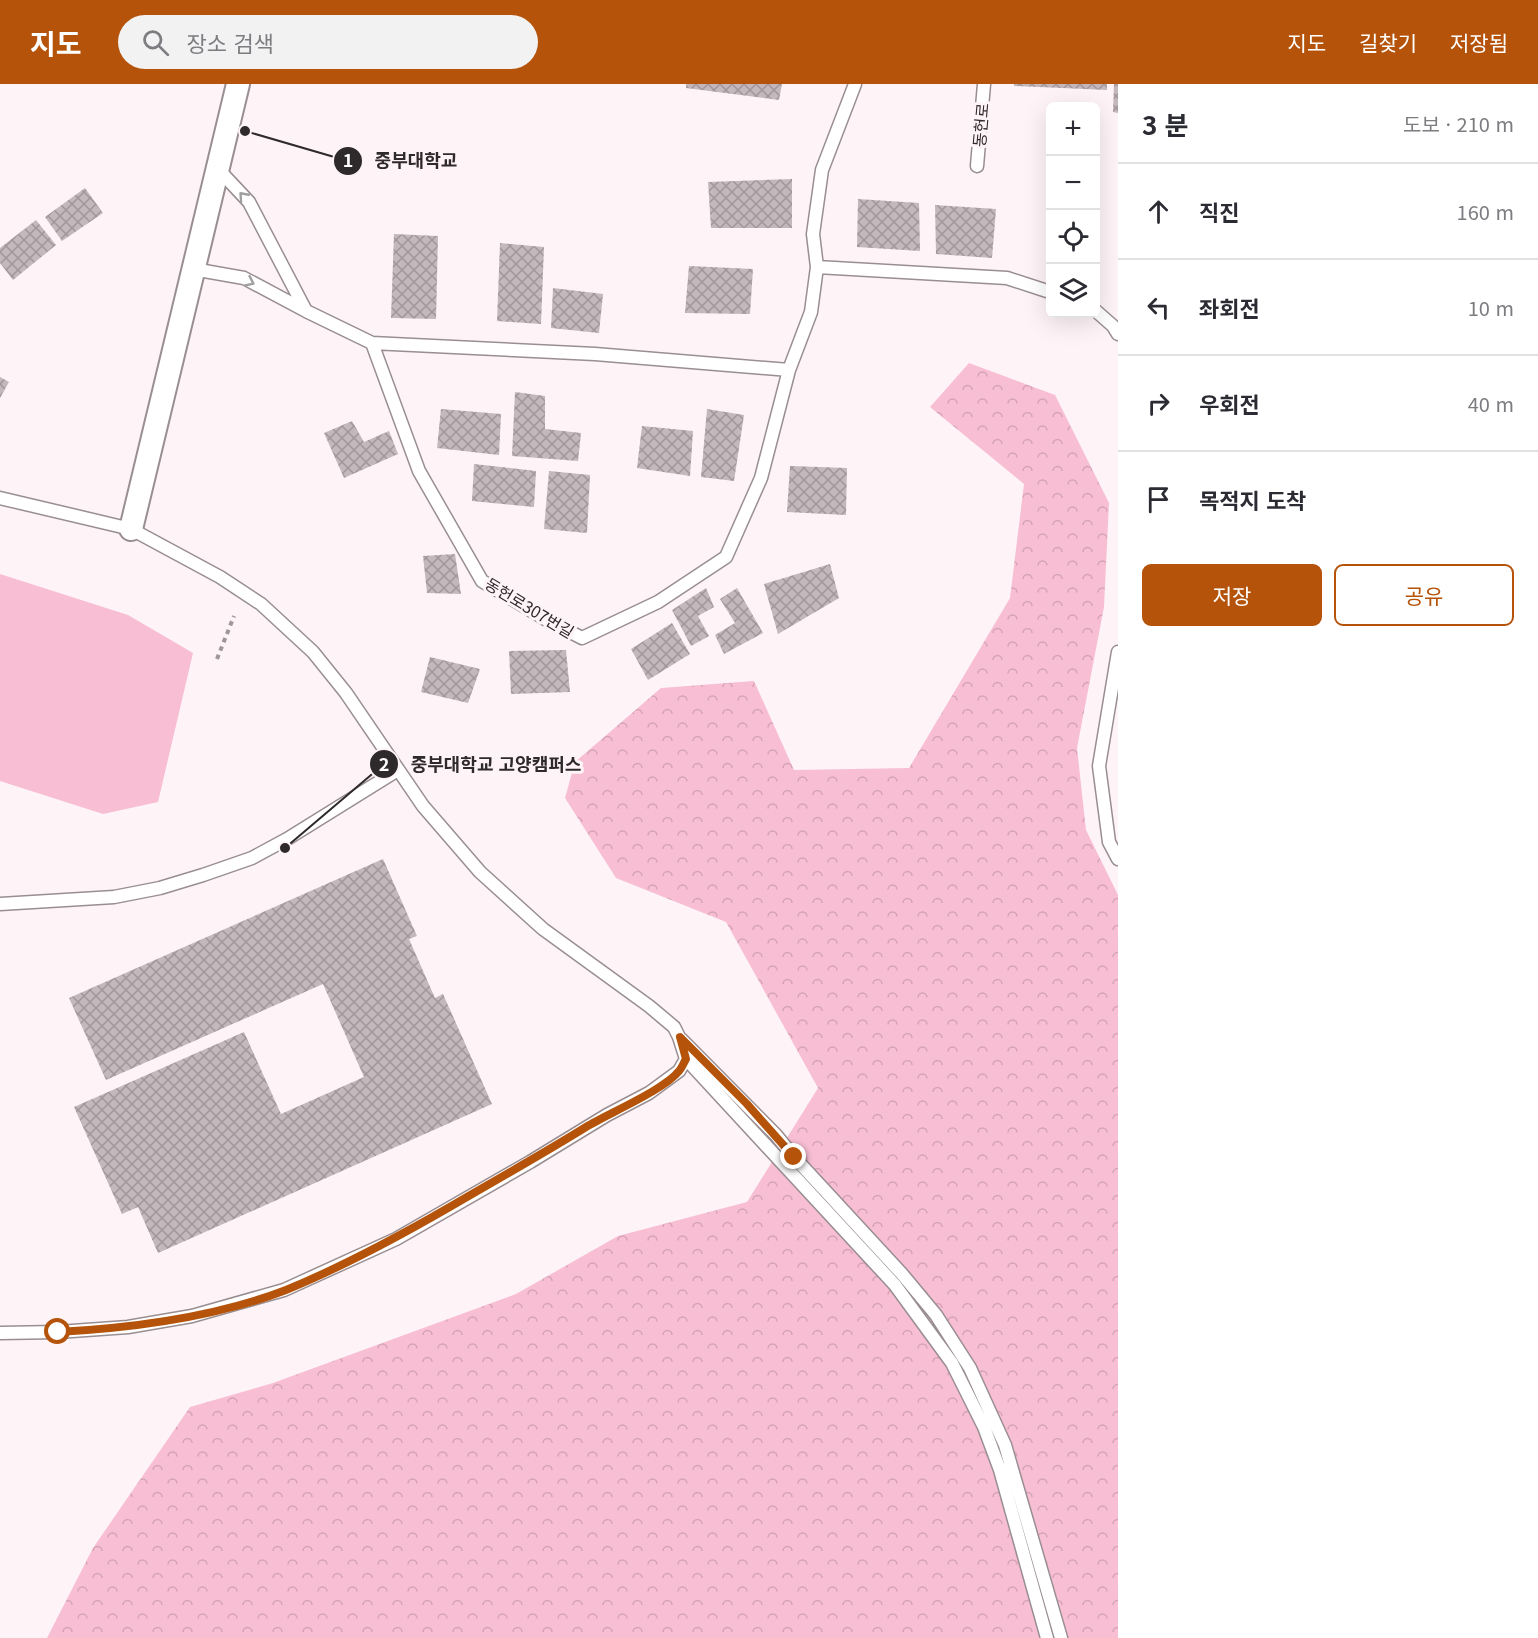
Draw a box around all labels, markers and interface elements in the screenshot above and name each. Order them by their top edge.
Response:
search box [118,15,538,69]
text: 지도 [30,22,82,62]
icon: search [139,26,172,59]
text: 장소 검색 [187,26,274,58]
text: 지도 [1287,27,1326,57]
text: 길찾기 [1359,27,1417,57]
text: 저장됨 [1450,27,1508,57]
street label: 동헌로 [966,102,994,148]
map controls [1046,102,1100,318]
button: + [1046,102,1100,156]
text: 3 분 [1142,105,1189,142]
text: 도보 · 210 m [1403,109,1514,138]
callout: 중부대학교 [333,143,469,179]
text: 1 [343,146,353,172]
text: 중부대학교 [375,146,457,172]
button: − [1046,156,1100,210]
one-way arrow [239,192,250,202]
icon: ahead [1142,195,1175,228]
text: 직진 [1199,195,1239,227]
text: 160 m [1457,197,1514,226]
button: locate [1046,210,1100,264]
button: layers [1046,264,1100,318]
one-way arrow [244,274,255,286]
icon: left [1142,291,1175,324]
text: 좌회전 [1199,291,1260,323]
text: 10 m [1468,293,1514,322]
icon: right [1142,387,1175,420]
text: 우회전 [1199,387,1260,419]
text: 40 m [1468,389,1514,418]
icon: arrive [1142,483,1175,516]
text: 목적지 도착 [1199,483,1306,515]
button: 저장 [1142,564,1322,626]
button: 공유 [1334,564,1514,626]
street label: 동헌로307번길 [481,571,579,643]
callout: 중부대학교 고양캠퍼스 [369,746,593,782]
text: 2 [379,750,389,776]
text: 중부대학교 고양캠퍼스 [411,750,581,776]
route end [780,1143,806,1169]
route start [44,1318,70,1344]

